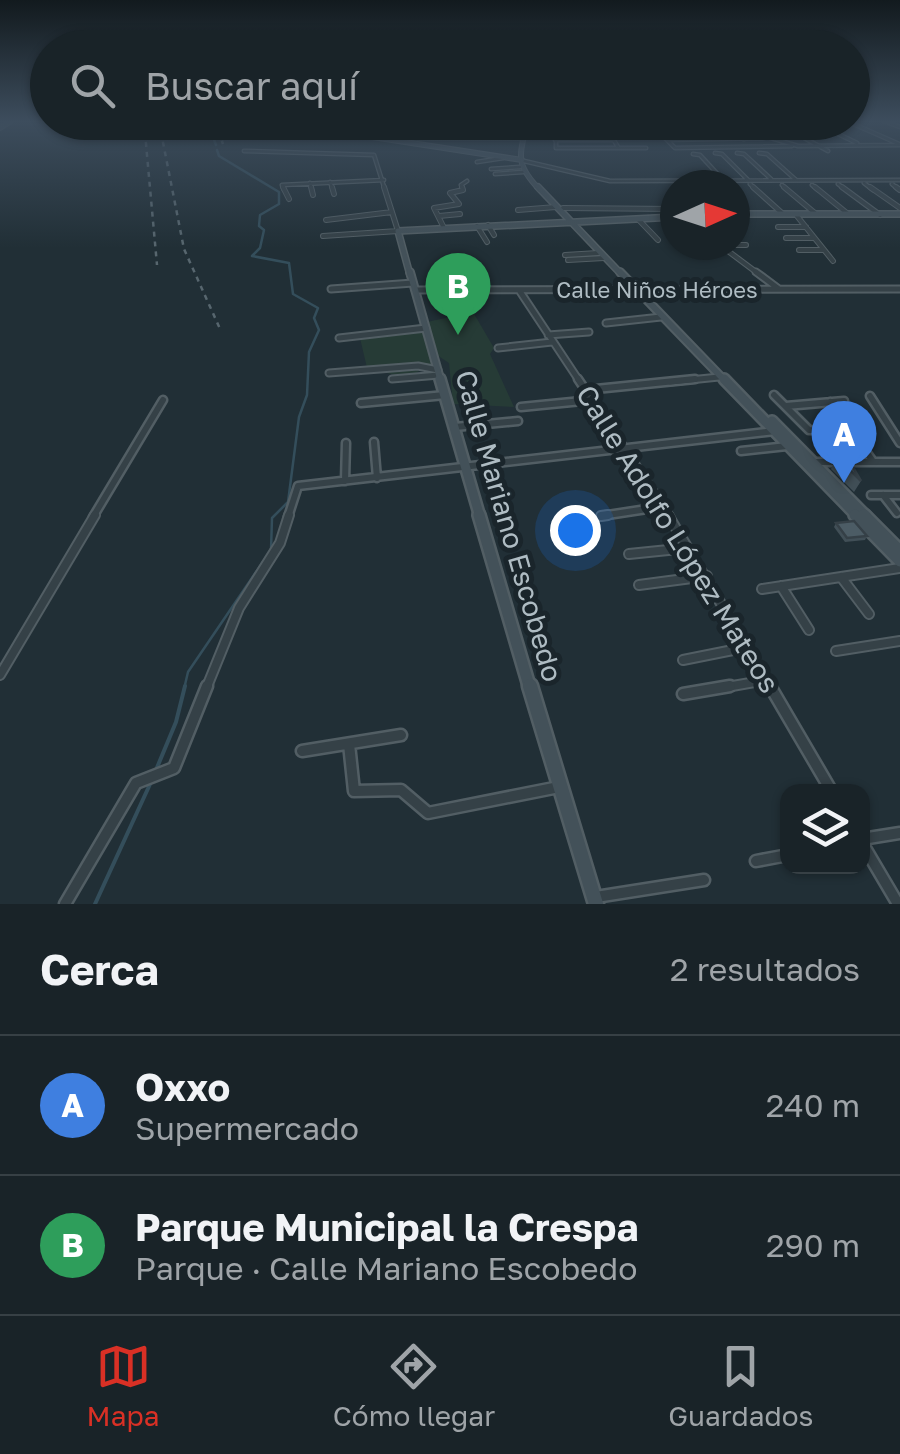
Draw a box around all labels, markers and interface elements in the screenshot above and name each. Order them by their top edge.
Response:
search box [30,30,870,140]
icon: search [65,58,120,113]
text: Buscar aquí [145,63,358,108]
north arrow [660,170,750,260]
pin: B [426,252,490,335]
street label: Calle Niños Héroes [556,276,758,303]
street label: Calle Mariano Escobedo [449,366,570,685]
street label: Calle Adolfo López Mateos [570,379,787,699]
pin: A [812,400,876,483]
your location [550,505,601,556]
map controls [780,784,870,874]
button: layers [780,784,870,874]
text: Cerca [40,944,159,994]
text: 2 resultados [670,950,860,988]
text: Oxxo [135,1064,230,1109]
text: A [61,1086,84,1124]
text: 240 m [766,1086,860,1124]
text: Supermercado [135,1109,359,1147]
text: Parque Municipal la Crespa [135,1204,638,1249]
text: B [61,1226,84,1264]
text: 290 m [766,1226,860,1264]
text: Parque · Calle Mariano Escobedo [135,1249,638,1287]
tab: Mapa [87,1339,160,1432]
tab: Cómo llegar [333,1339,495,1432]
tab: Guardados [668,1339,813,1432]

